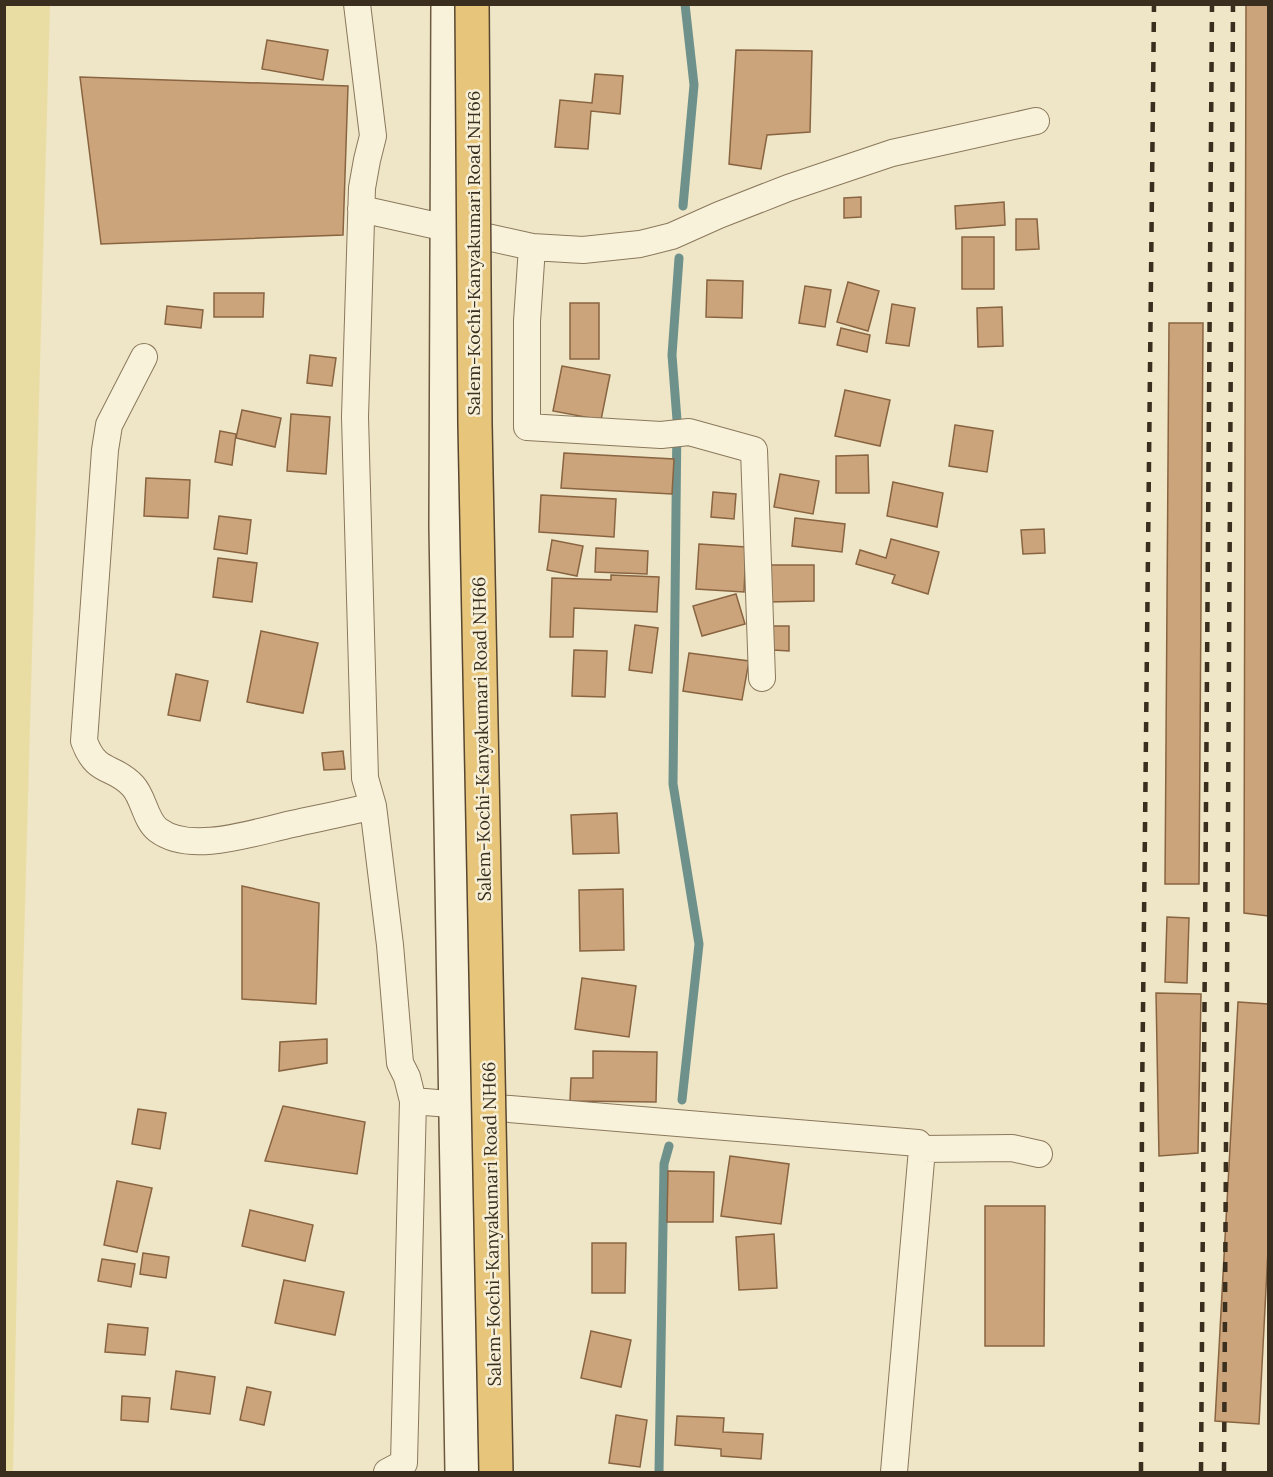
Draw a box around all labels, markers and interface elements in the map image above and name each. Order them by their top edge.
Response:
street label: Salem-Kochi-Kanyakumari Road NH66 [462,91,485,415]
street label: Salem-Kochi-Kanyakumari Road NH66 [467,576,496,902]
street label: Salem-Kochi-Kanyakumari Road NH66 [477,1061,506,1387]

